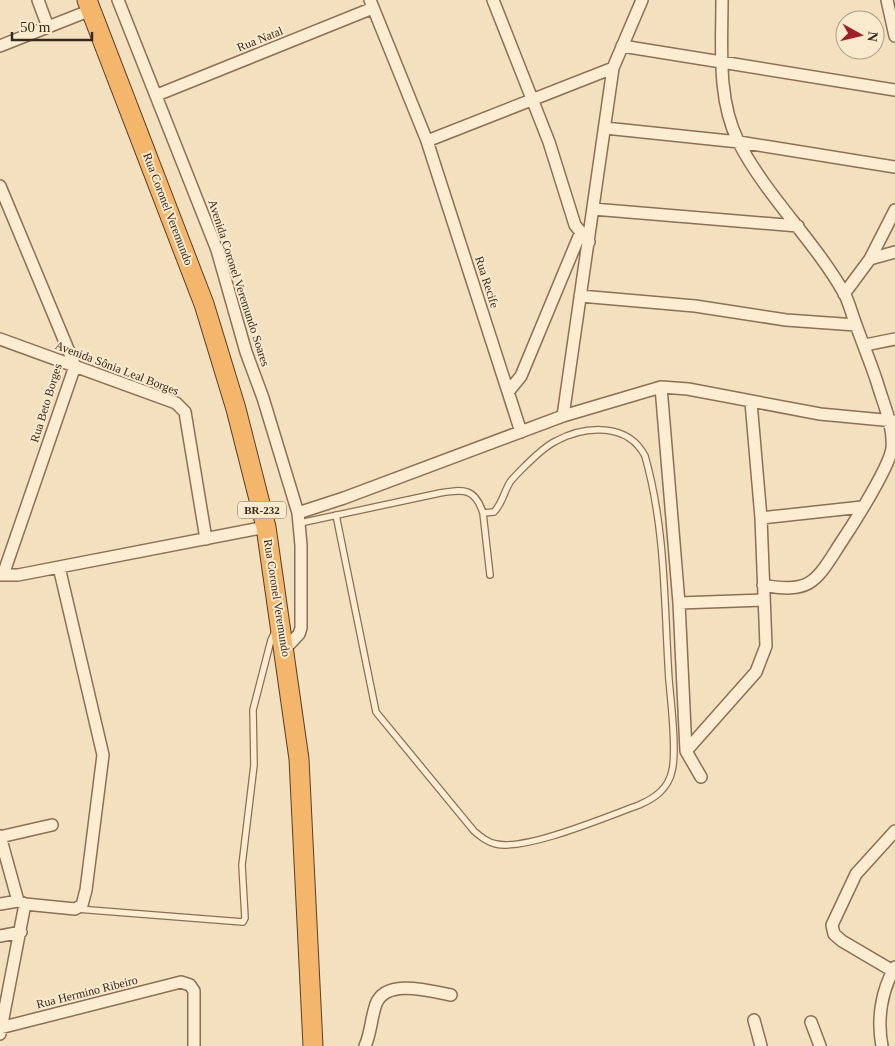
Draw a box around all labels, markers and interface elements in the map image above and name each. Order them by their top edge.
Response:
scale bar [12,10,92,42]
north arrow [835,10,885,60]
text: 50 m [20,19,51,35]
street label: Rua Natal [235,23,286,55]
text: N [864,31,881,43]
street label: Rua Coronel Veremundo [140,151,196,267]
street label: Avenida Coronel Veremundo Soares [205,198,273,368]
street label: Rua Recife [472,254,502,310]
street label: Avenida Sônia Leal Borges [53,338,181,398]
street label: Rua Beto Borges [27,362,65,444]
road number: BR-232 [238,502,286,518]
street label: Rua Coronel Veremundo [261,538,293,658]
street label: Rua Hermino Ribeiro [35,973,139,1011]

